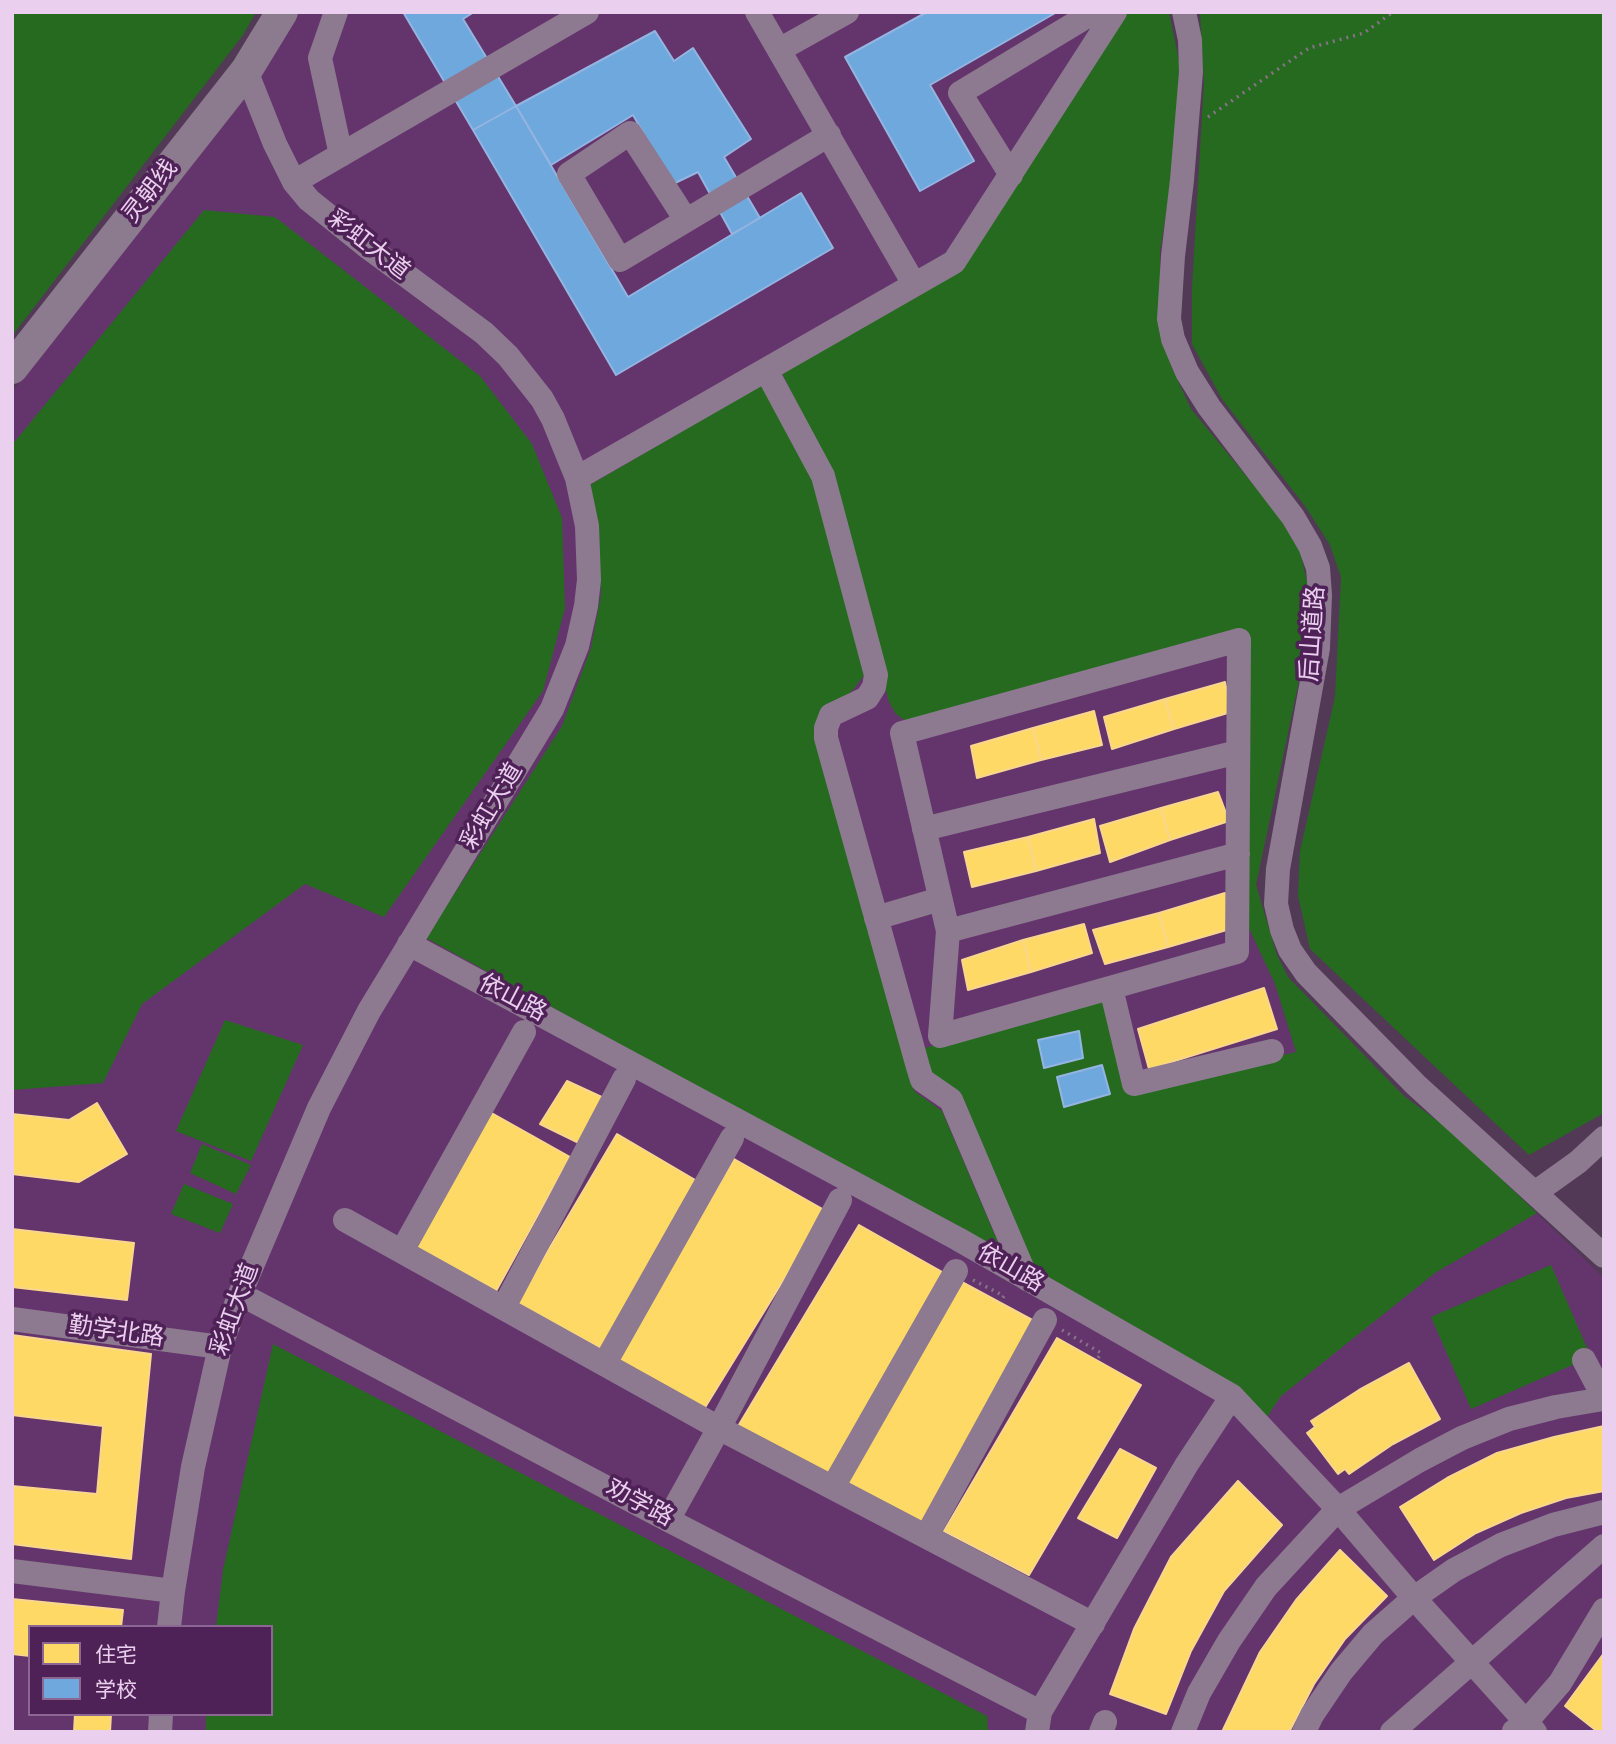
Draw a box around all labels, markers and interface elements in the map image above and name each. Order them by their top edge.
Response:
street label: 灵朝线 [117,155,185,229]
street label: 彩虹大道 [321,205,415,287]
street label: 后山道路 [1296,585,1332,683]
street label: 彩虹大道 [456,758,530,856]
street label: 依山路 [473,969,551,1029]
street label: 依山路 [972,1239,1048,1299]
street label: 彩虹大道 [206,1260,266,1360]
street label: 勤学北路 [66,1312,166,1354]
street label: 劝学路 [600,1474,678,1534]
legend [28,1625,273,1716]
text: 住宅 [95,1640,137,1670]
text: 学校 [95,1675,137,1705]

